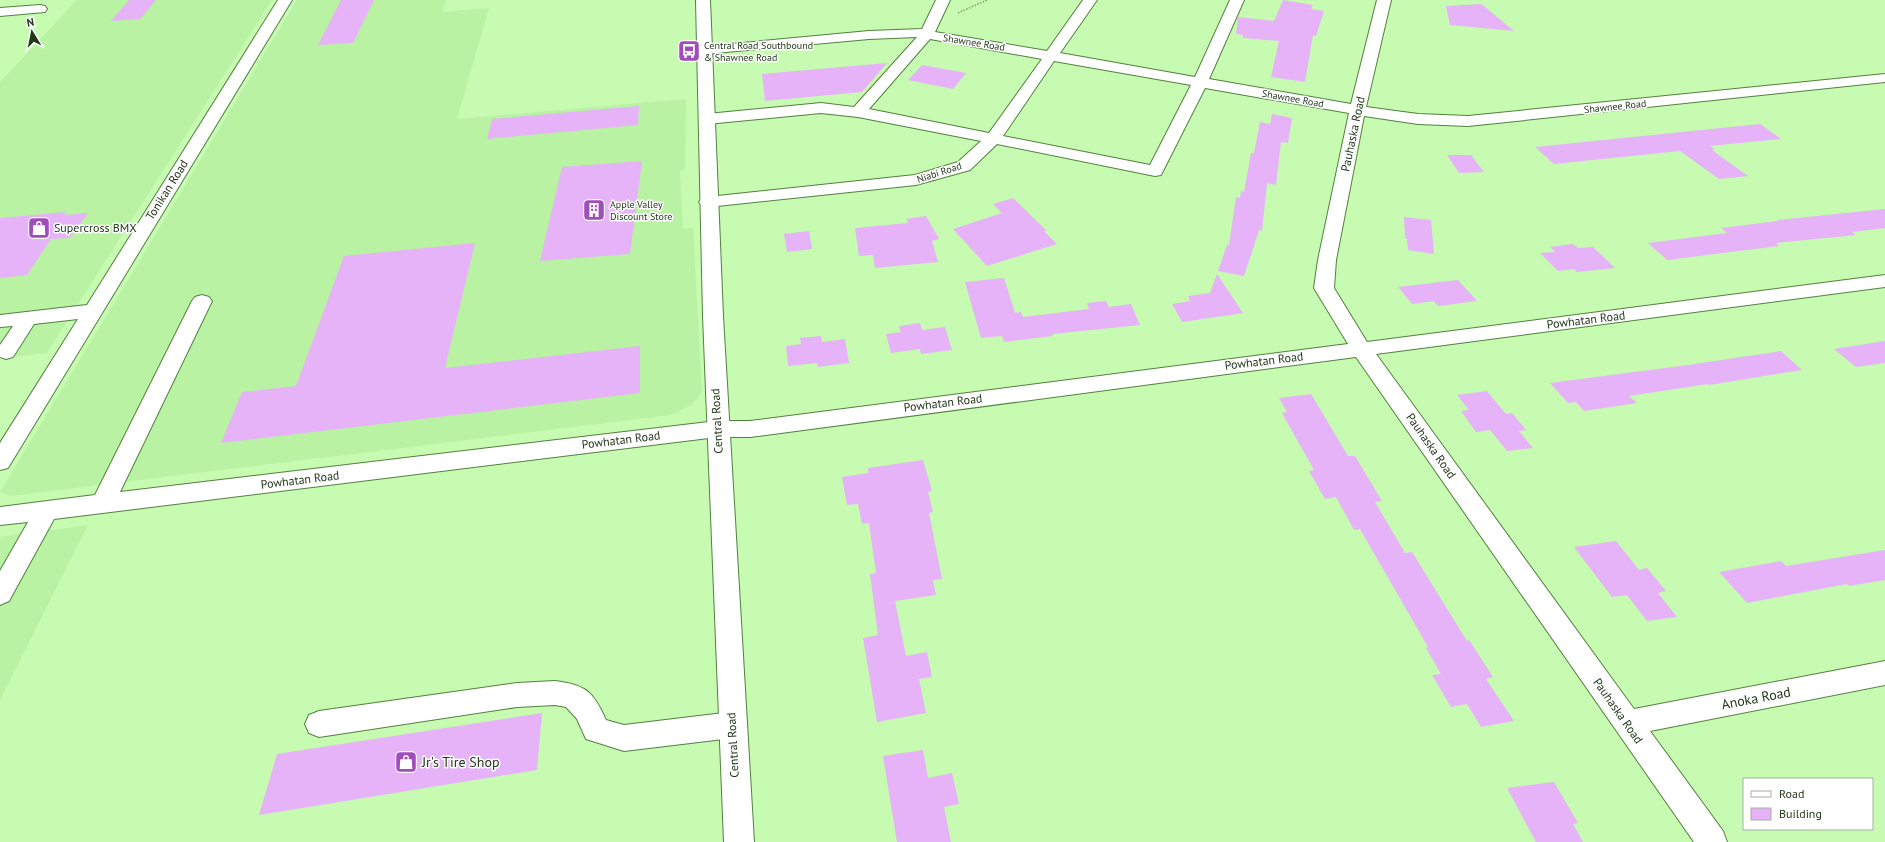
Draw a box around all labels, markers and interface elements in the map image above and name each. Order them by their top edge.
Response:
north arrow [12,12,52,52]
text: N [25,15,35,30]
street label: Shawnee Road [942,31,1006,54]
bus stop icon: Central Road Southbound & Shawnee Road [676,38,702,64]
place label: Central Road Southbound & Shawnee Road [704,39,813,64]
street label: Shawnee Road [1261,87,1325,110]
street label: Pauhaska Road [1337,95,1368,173]
street label: Shawnee Road [1583,97,1647,116]
street label: Tonikan Road [142,157,191,223]
street label: Niabi Road [915,159,963,186]
building icon: Apple Valley Discount Store [581,197,607,223]
place label: Apple Valley Discount Store [610,198,672,223]
shop icon: Supercross BMX [26,215,52,241]
place label: Supercross BMX [54,220,137,235]
street label: Powhatan Road [1546,307,1626,332]
street label: Powhatan Road [1224,348,1304,373]
street label: Central Road [707,388,726,454]
street label: Powhatan Road [903,390,983,415]
street label: Pauhaska Road [1403,410,1460,481]
street label: Powhatan Road [581,427,661,452]
street label: Powhatan Road [260,467,340,492]
street label: Pauhaska Road [1590,675,1647,746]
street label: Anoka Road [1720,682,1792,714]
street label: Central Road [723,712,742,778]
shop icon: Jr's Tire Shop [393,749,419,775]
place label: Jr's Tire Shop [421,753,500,771]
legend [1743,778,1873,830]
text: Road [1779,786,1804,801]
text: Building [1779,806,1822,821]

